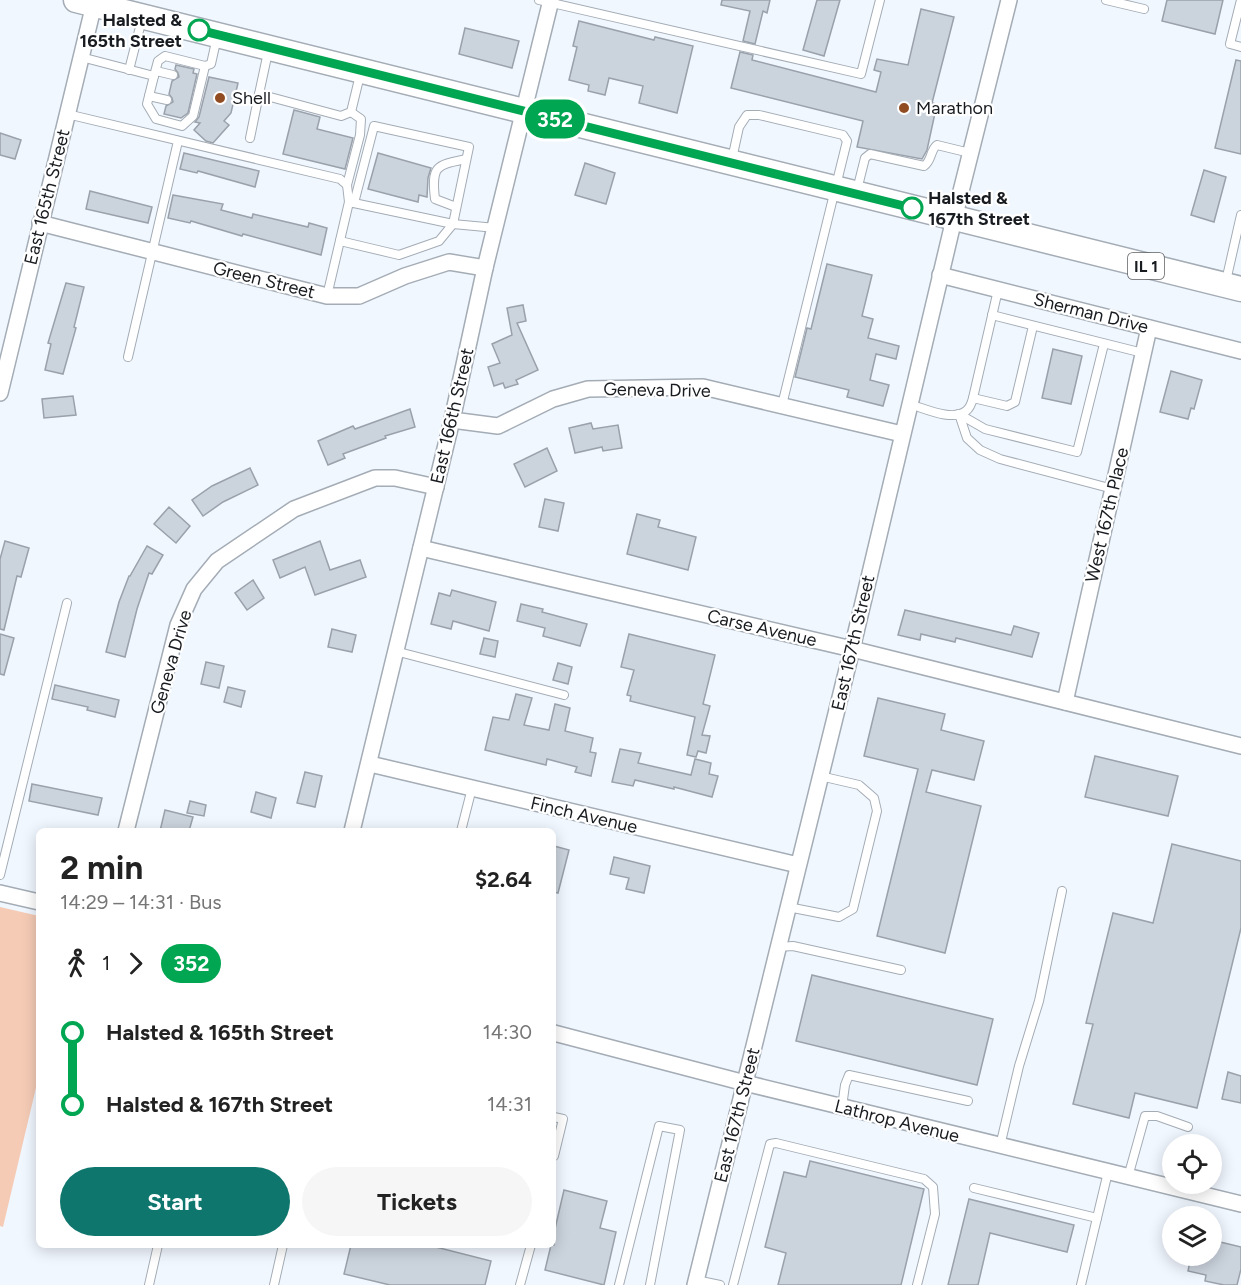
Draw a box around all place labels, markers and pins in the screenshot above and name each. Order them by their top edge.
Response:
place label: Halsted & 165th Street [80,9,182,52]
marker: Halsted & 165th Street [188,19,210,41]
place label: Shell [232,87,271,109]
marker: Shell [213,91,227,105]
place label: Marathon [916,97,993,119]
marker: Marathon [897,101,911,115]
place label: Halsted & 167th Street [928,187,1030,230]
marker: Halsted & 167th Street [901,197,923,219]

